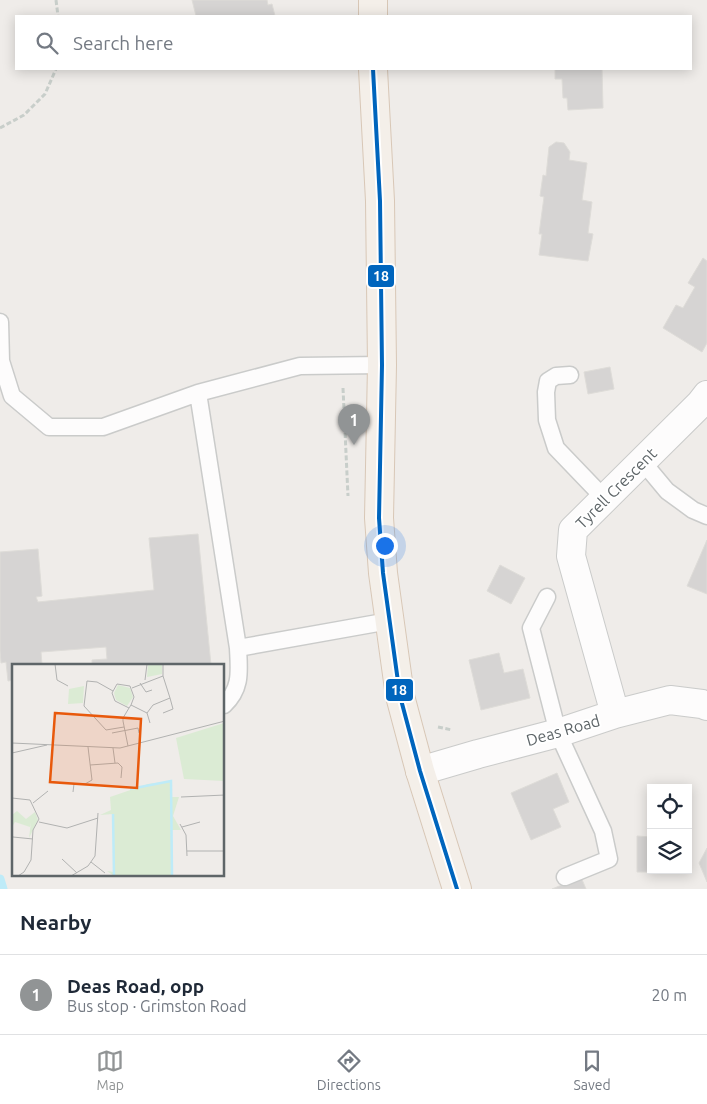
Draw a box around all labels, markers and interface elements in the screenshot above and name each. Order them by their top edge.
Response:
search box [15,15,692,70]
icon: search [33,29,61,57]
text: Search here [73,32,173,54]
line badge: 18 [367,264,395,288]
text: 18 [373,268,389,284]
pin: 1 [338,404,370,445]
street label: Tyrell Crescent [572,443,661,532]
your location [372,533,398,559]
inset map [12,664,225,876]
line badge: 18 [385,678,414,702]
text: 18 [391,682,407,698]
street label: Deas Road [524,711,602,749]
map controls [647,784,692,874]
button: locate [647,784,692,829]
button: layers [647,829,692,874]
text: Nearby [20,910,91,934]
text: Deas Road, opp [67,975,204,997]
text: 1 [31,986,41,1004]
text: 20 m [651,986,687,1004]
text: Bus stop · Grimston Road [67,997,247,1015]
tab: Map [96,1047,124,1093]
tab: Directions [317,1047,381,1093]
tab: Saved [573,1047,611,1093]

